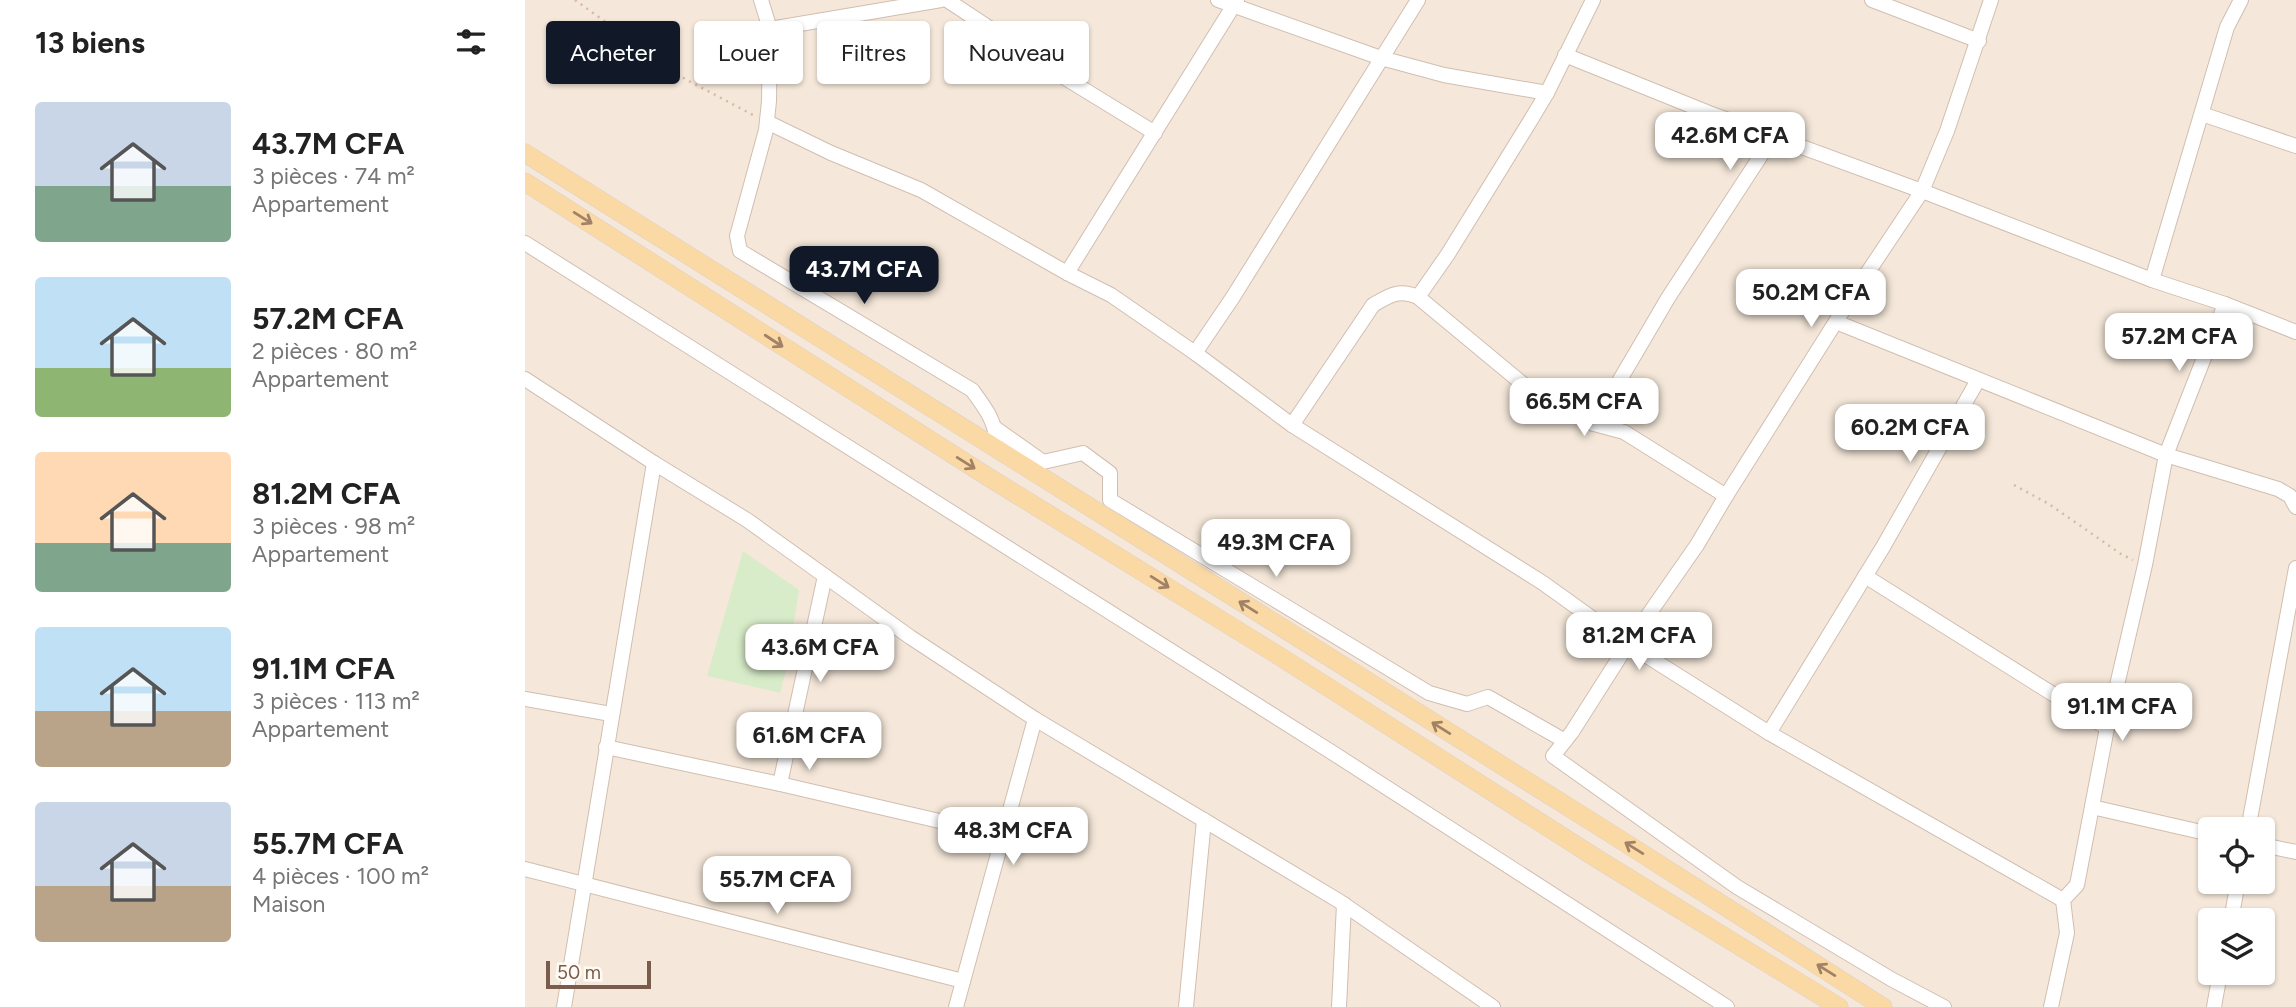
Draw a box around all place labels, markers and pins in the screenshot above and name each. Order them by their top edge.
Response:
pin: 42.6M CFA [1650,113,1810,172]
pin: 43.7M CFA [784,246,944,306]
pin: 50.2M CFA [1731,270,1891,329]
pin: 57.2M CFA [2099,314,2259,373]
pin: 66.5M CFA [1504,378,1664,438]
pin: 60.2M CFA [1830,405,1990,464]
pin: 49.3M CFA [1196,520,1356,579]
pin: 81.2M CFA [1559,612,1719,672]
pin: 43.6M CFA [740,624,900,684]
pin: 91.1M CFA [2042,684,2202,743]
pin: 61.6M CFA [729,712,889,772]
pin: 48.3M CFA [933,808,1093,867]
pin: 55.7M CFA [697,856,857,916]

